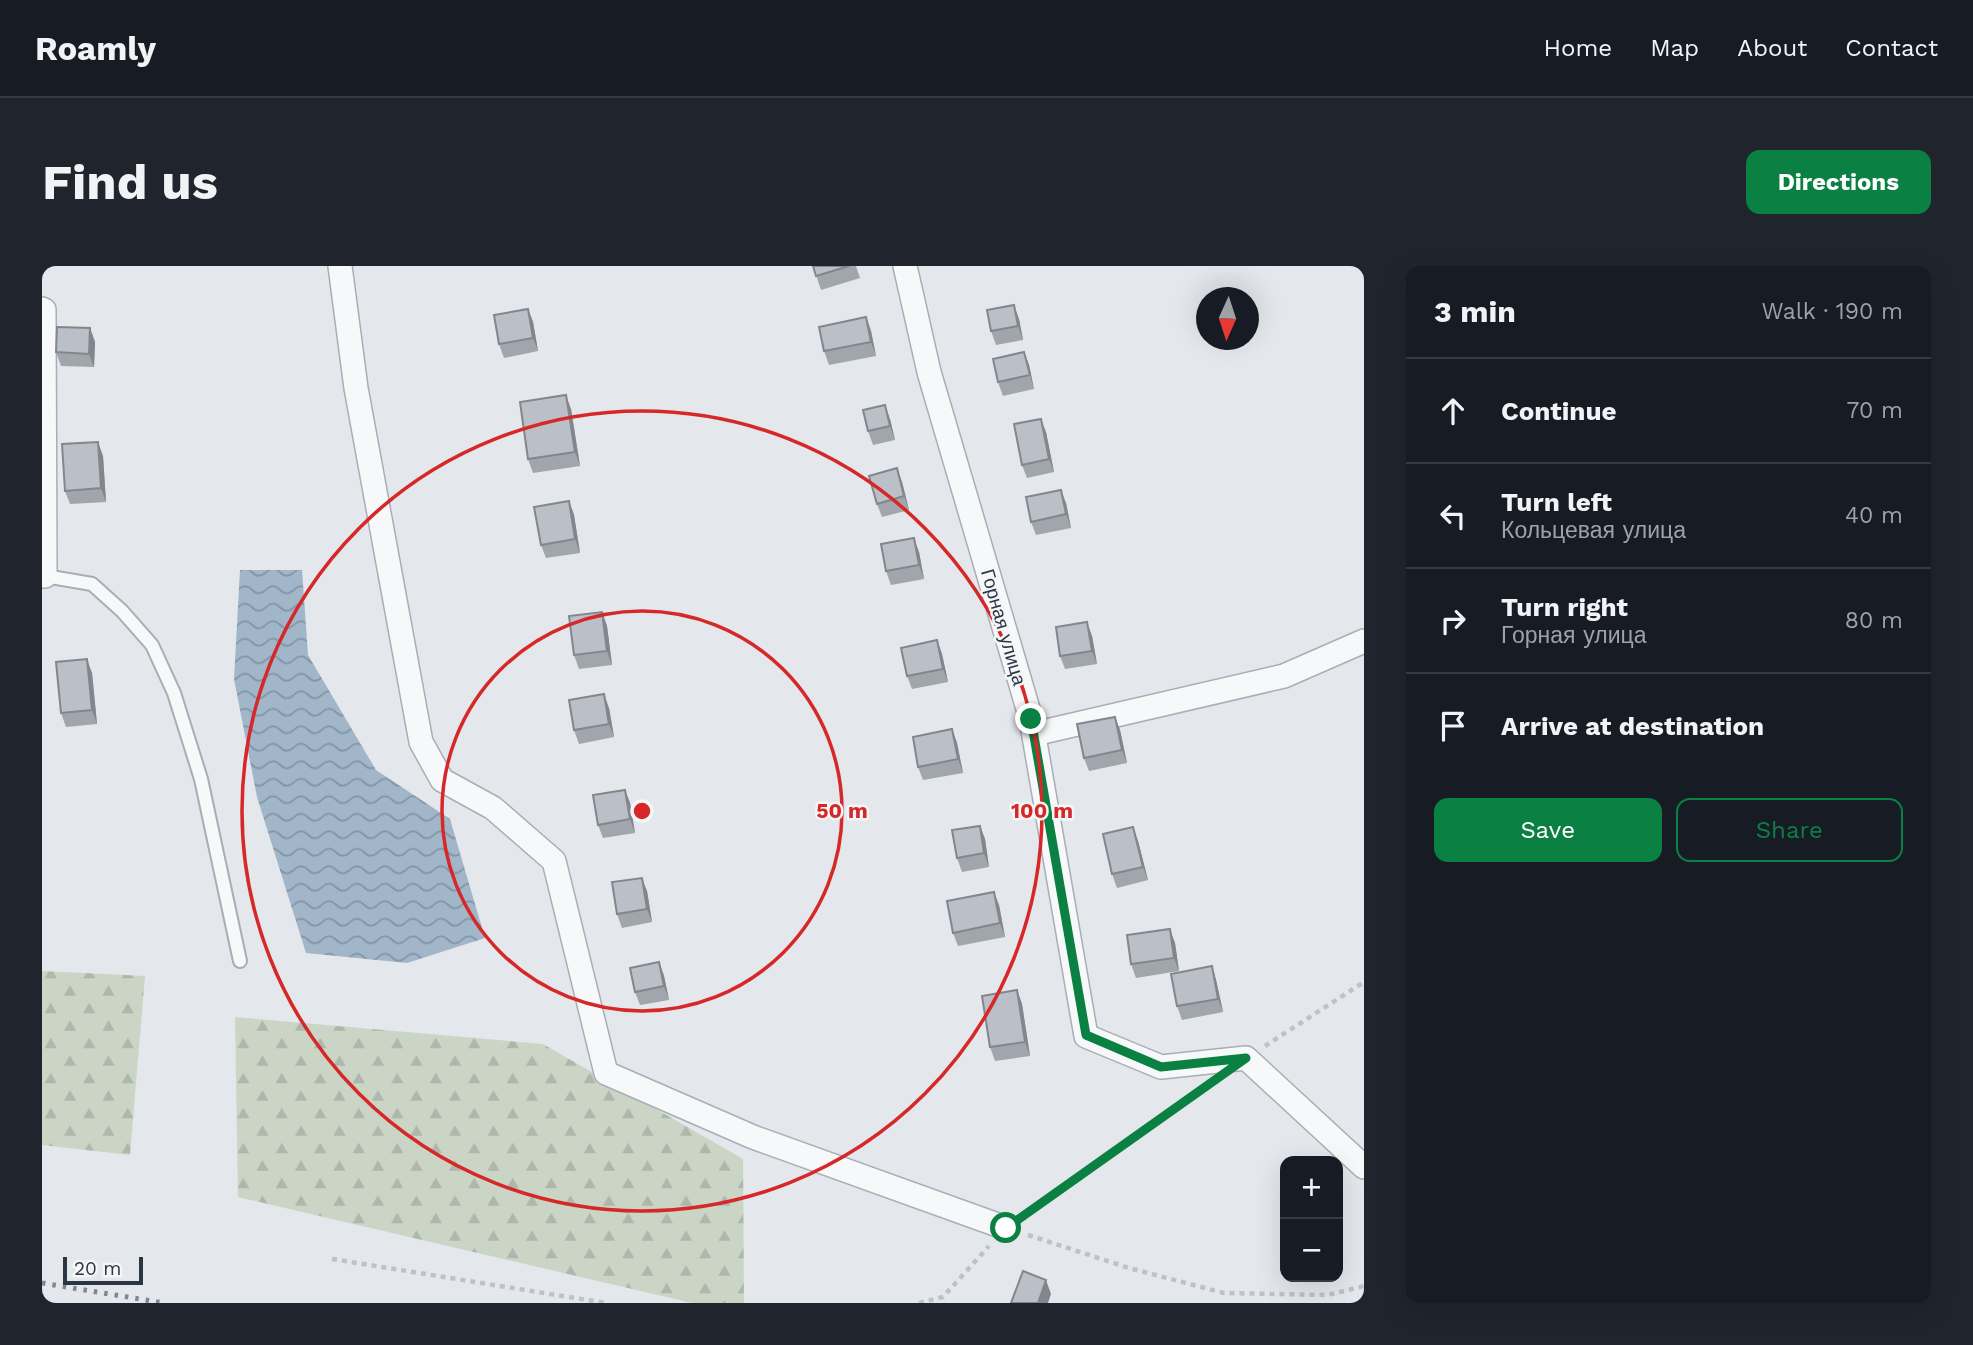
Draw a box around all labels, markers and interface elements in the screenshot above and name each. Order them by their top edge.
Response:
text: Roamly [35,29,156,68]
text: Home [1544,34,1612,62]
text: Map [1650,34,1699,62]
text: About [1737,34,1807,62]
text: Contact [1845,34,1938,62]
button: Directions [1746,150,1931,214]
text: Find us [42,153,218,211]
north arrow [1196,287,1259,350]
text: 3 min [1434,294,1516,329]
text: Walk · 190 m [1762,298,1903,325]
icon: ahead [1434,392,1472,430]
text: Continue [1501,396,1617,426]
text: 70 m [1846,397,1903,424]
text: Turn left [1501,487,1612,517]
icon: left [1434,497,1472,535]
text: 40 m [1845,502,1903,529]
text: Кольцевая улица [1501,517,1686,544]
street label: Горная улица [976,566,1031,688]
text: Turn right [1501,592,1628,622]
icon: right [1434,602,1472,640]
text: 80 m [1845,607,1903,634]
text: Горная улица [1501,622,1647,649]
route end [1015,703,1046,734]
icon: arrive [1434,707,1472,745]
text: Arrive at destination [1501,711,1764,741]
text: 50 m [816,798,868,823]
text: 100 m [1011,798,1073,823]
button: Save [1434,798,1662,862]
button: Share [1676,798,1903,862]
centre of rings [630,799,654,823]
map controls [1280,1156,1343,1282]
button: + [1280,1156,1343,1219]
route start [990,1212,1021,1243]
button: − [1280,1219,1343,1282]
scale bar [63,1254,144,1286]
text: 20 m [74,1257,121,1280]

